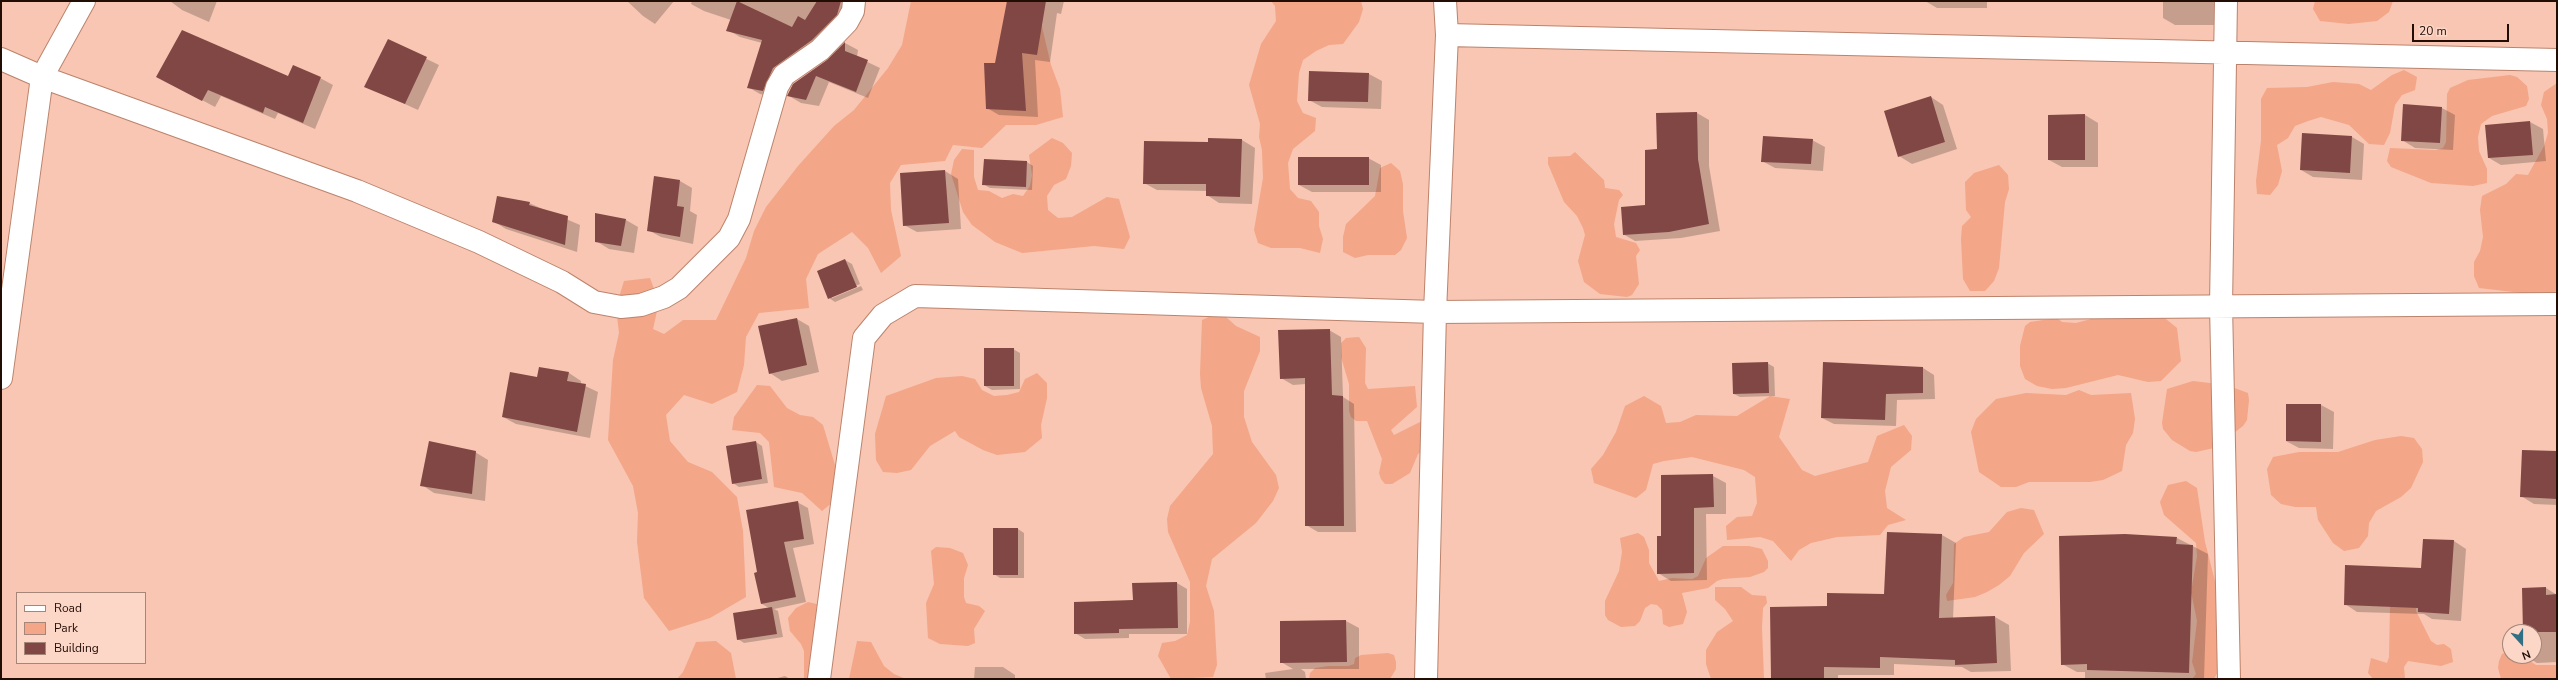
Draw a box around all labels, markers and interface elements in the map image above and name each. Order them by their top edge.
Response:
scale bar [2414,16,2511,42]
text: 20 m [2419,23,2447,39]
legend [16,592,146,664]
text: Road [54,600,82,616]
text: Park [54,620,78,636]
north arrow [2502,624,2542,664]
text: Building [54,640,99,656]
text: N [2520,646,2533,663]

